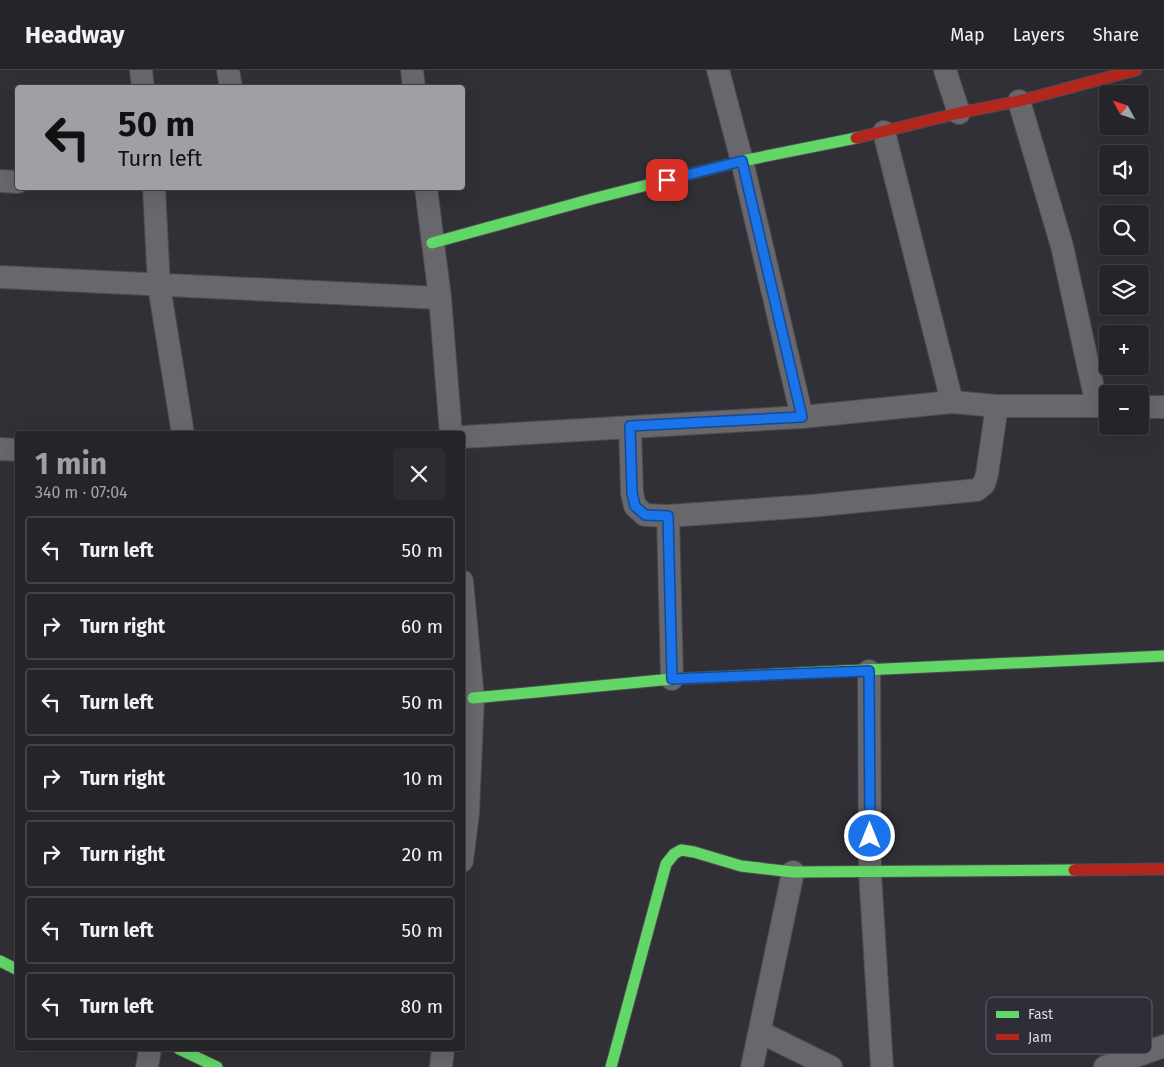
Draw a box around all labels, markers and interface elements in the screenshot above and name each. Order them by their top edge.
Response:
text: Headway [25,21,124,49]
text: Map [950,24,985,46]
text: Layers [1013,24,1065,46]
text: Share [1093,24,1139,46]
north arrow [1099,85,1149,135]
map controls [1099,85,1149,435]
text: 50 m [118,103,195,145]
icon: left [35,105,100,170]
text: Turn left [118,145,202,172]
button: sound [1099,145,1149,195]
pin [646,159,688,201]
icon: arrive [653,166,681,194]
button: search [1099,205,1149,255]
button: layers [1099,265,1149,315]
button: + [1099,325,1149,375]
button: − [1099,385,1149,435]
text: 1 min [35,446,107,482]
button: close [393,448,445,500]
text: 340 m · 07:04 [35,483,128,502]
icon: left [37,536,65,564]
text: Turn left [80,539,154,562]
text: 50 m [402,539,443,562]
icon: right [37,612,65,640]
text: Turn right [80,615,165,638]
text: 60 m [401,615,443,638]
icon: left [37,688,65,716]
text: Turn left [80,691,154,714]
text: 50 m [402,691,443,714]
icon: right [37,764,65,792]
text: Turn right [80,767,165,790]
text: 10 m [403,767,443,790]
position arrow [843,809,895,861]
icon: right [37,840,65,868]
text: Turn right [80,843,165,866]
text: 20 m [402,843,443,866]
icon: left [37,916,65,944]
text: Turn left [80,919,154,942]
text: 50 m [402,919,443,942]
icon: left [37,992,65,1020]
text: Turn left [80,995,154,1018]
text: 80 m [401,995,443,1018]
legend [986,997,1152,1054]
text: Fast [1028,1006,1054,1023]
text: Jam [1028,1029,1052,1046]

